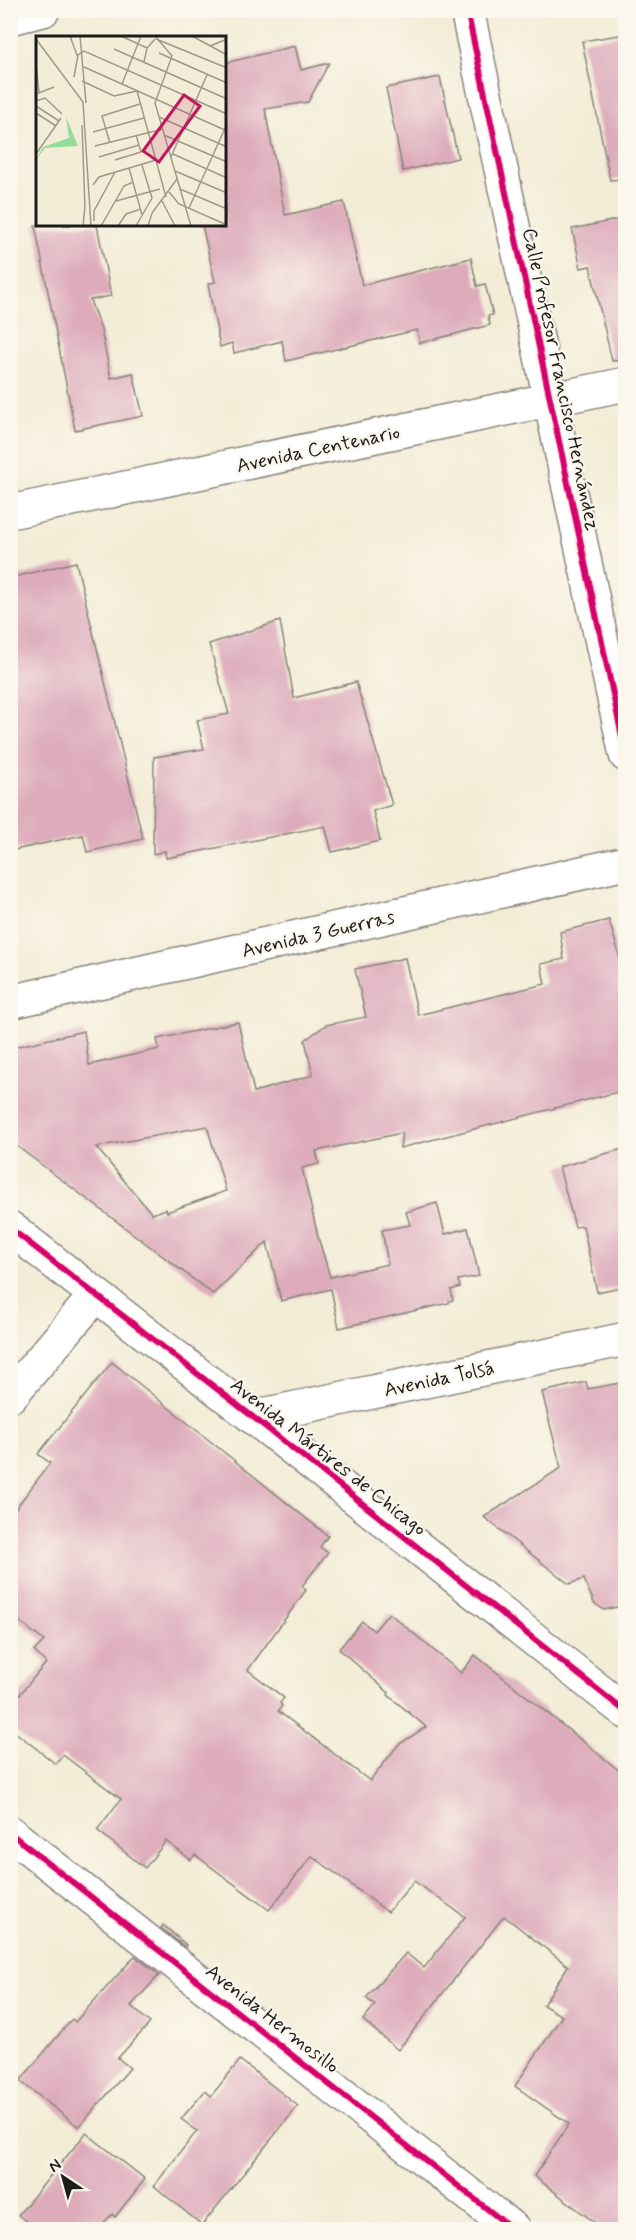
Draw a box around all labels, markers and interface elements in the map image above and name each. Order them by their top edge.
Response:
inset map [36,36,226,226]
street label: Calle Profesor Francisco Hernández [515,226,606,533]
street label: Avenida Centenario [234,419,402,480]
street label: Avenida 3 Guerras [239,904,398,965]
street label: Avenida Tolsá [382,1355,497,1404]
street label: Avenida Mártires de Chicago [224,1372,432,1542]
street label: Avenida Hermosillo [199,1958,345,2080]
north arrow [33,2147,93,2207]
text: N [45,2154,66,2178]

